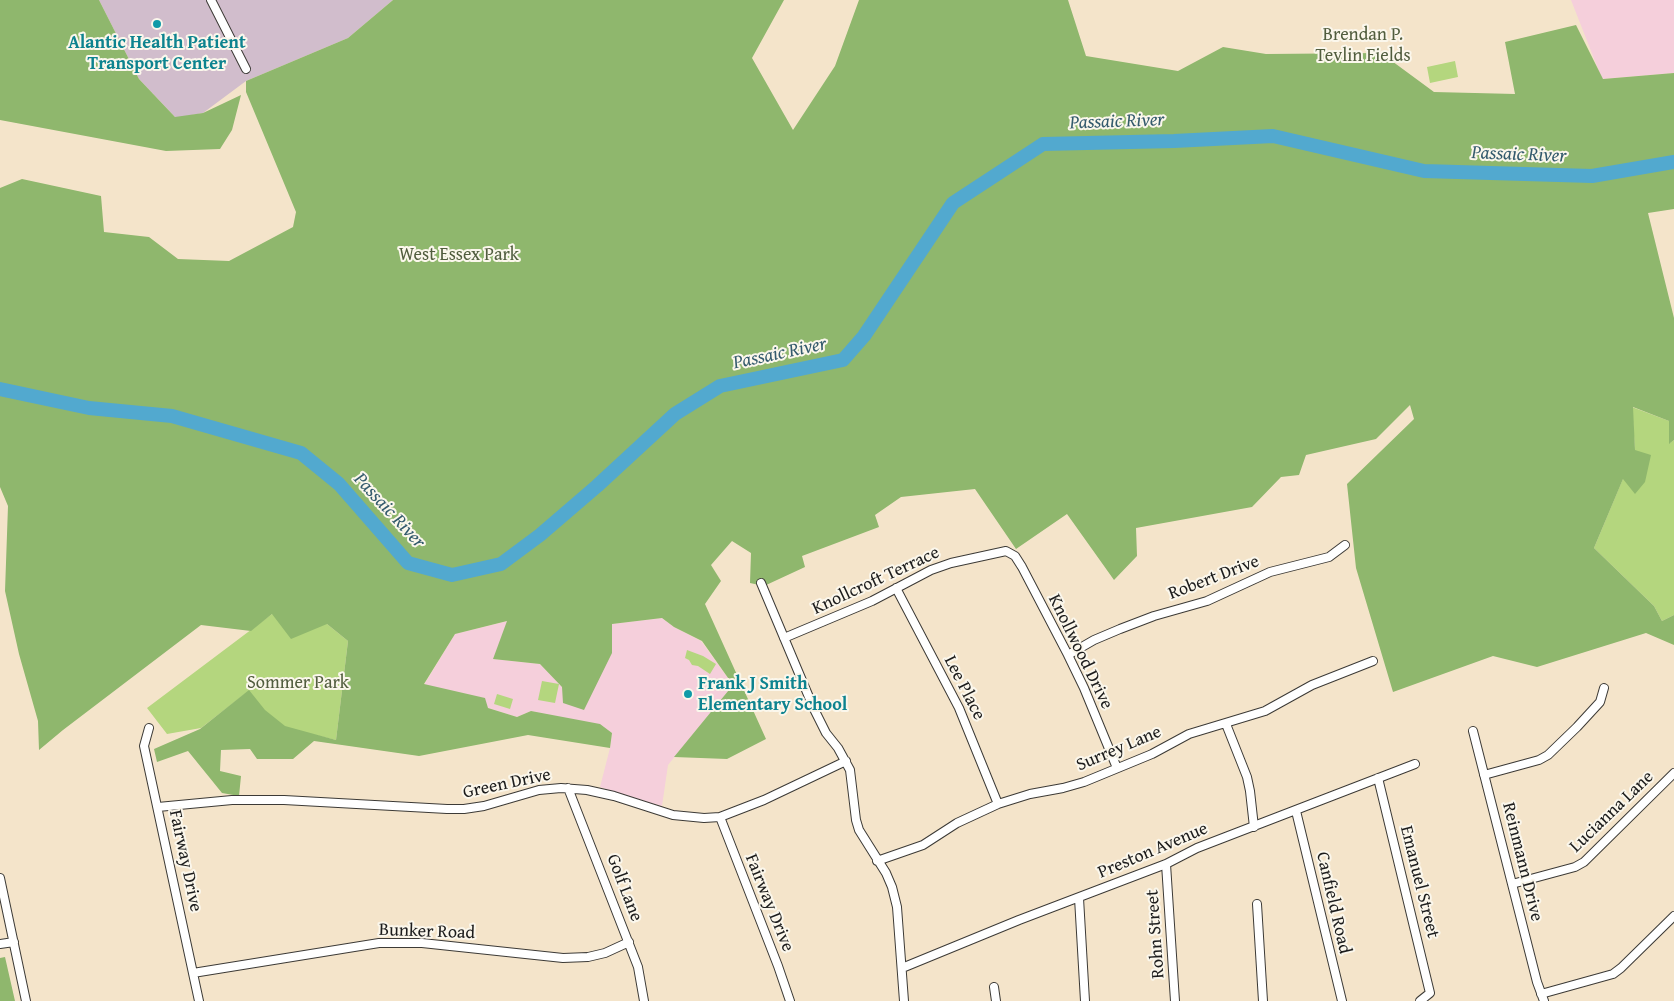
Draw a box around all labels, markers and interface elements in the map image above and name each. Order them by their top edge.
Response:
marker: Alantic Health Patient Transport Center [151,18,163,30]
park label: Brendan P. Tevlin Fields [1315,24,1411,66]
place label: Alantic Health Patient Transport Center [68,32,246,74]
water label: Passaic River [1069,109,1165,135]
water label: Passaic River [1471,142,1567,168]
park label: West Essex Park [399,244,519,266]
water label: Passaic River [731,333,829,375]
water label: Passaic River [348,468,430,554]
street label: Knollcroft Terrace [809,542,943,620]
street label: Robert Drive [1166,551,1262,605]
street label: Knollwood Drive [1043,591,1117,713]
street label: Lee Place [939,652,989,724]
park label: Sommer Park [247,672,349,694]
place label: Frank J Smith Elementary School [698,673,847,716]
marker: Frank J Smith Elementary School [682,688,694,700]
street label: Surrey Lane [1073,721,1165,777]
street label: Green Drive [461,764,553,804]
street label: Lucianna Lane [1565,767,1659,857]
street label: Reinmann Drive [1497,800,1547,924]
street label: Fairway Drive [164,808,206,914]
street label: Preston Avenue [1095,818,1211,884]
street label: Emanuel Street [1395,824,1443,940]
street label: Canfield Road [1311,850,1355,956]
street label: Golf Lane [601,851,647,925]
street label: Fairway Drive [740,851,798,955]
street label: Rohn Street [1142,889,1170,979]
street label: Bunker Road [378,920,476,944]

